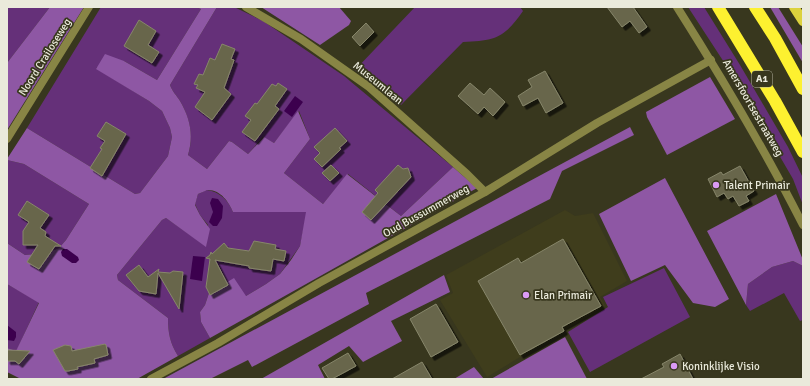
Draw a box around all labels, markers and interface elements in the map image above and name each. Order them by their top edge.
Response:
street label: Noord Crailoseweg [16,16,74,98]
street label: Amersfoortsestraatweg [720,57,786,159]
street label: Museumlaan [350,59,406,107]
road number: A1 [752,71,772,87]
place label: Talent Primair [724,179,790,192]
marker: Talent Primair [711,180,721,190]
street label: Oud Bussummerweg [381,182,471,240]
place label: Elan Primair [534,289,592,302]
marker: Elan Primair [521,290,531,300]
place label: Koninklijke Visio [682,360,760,373]
marker: Koninklijke Visio [669,361,679,371]

